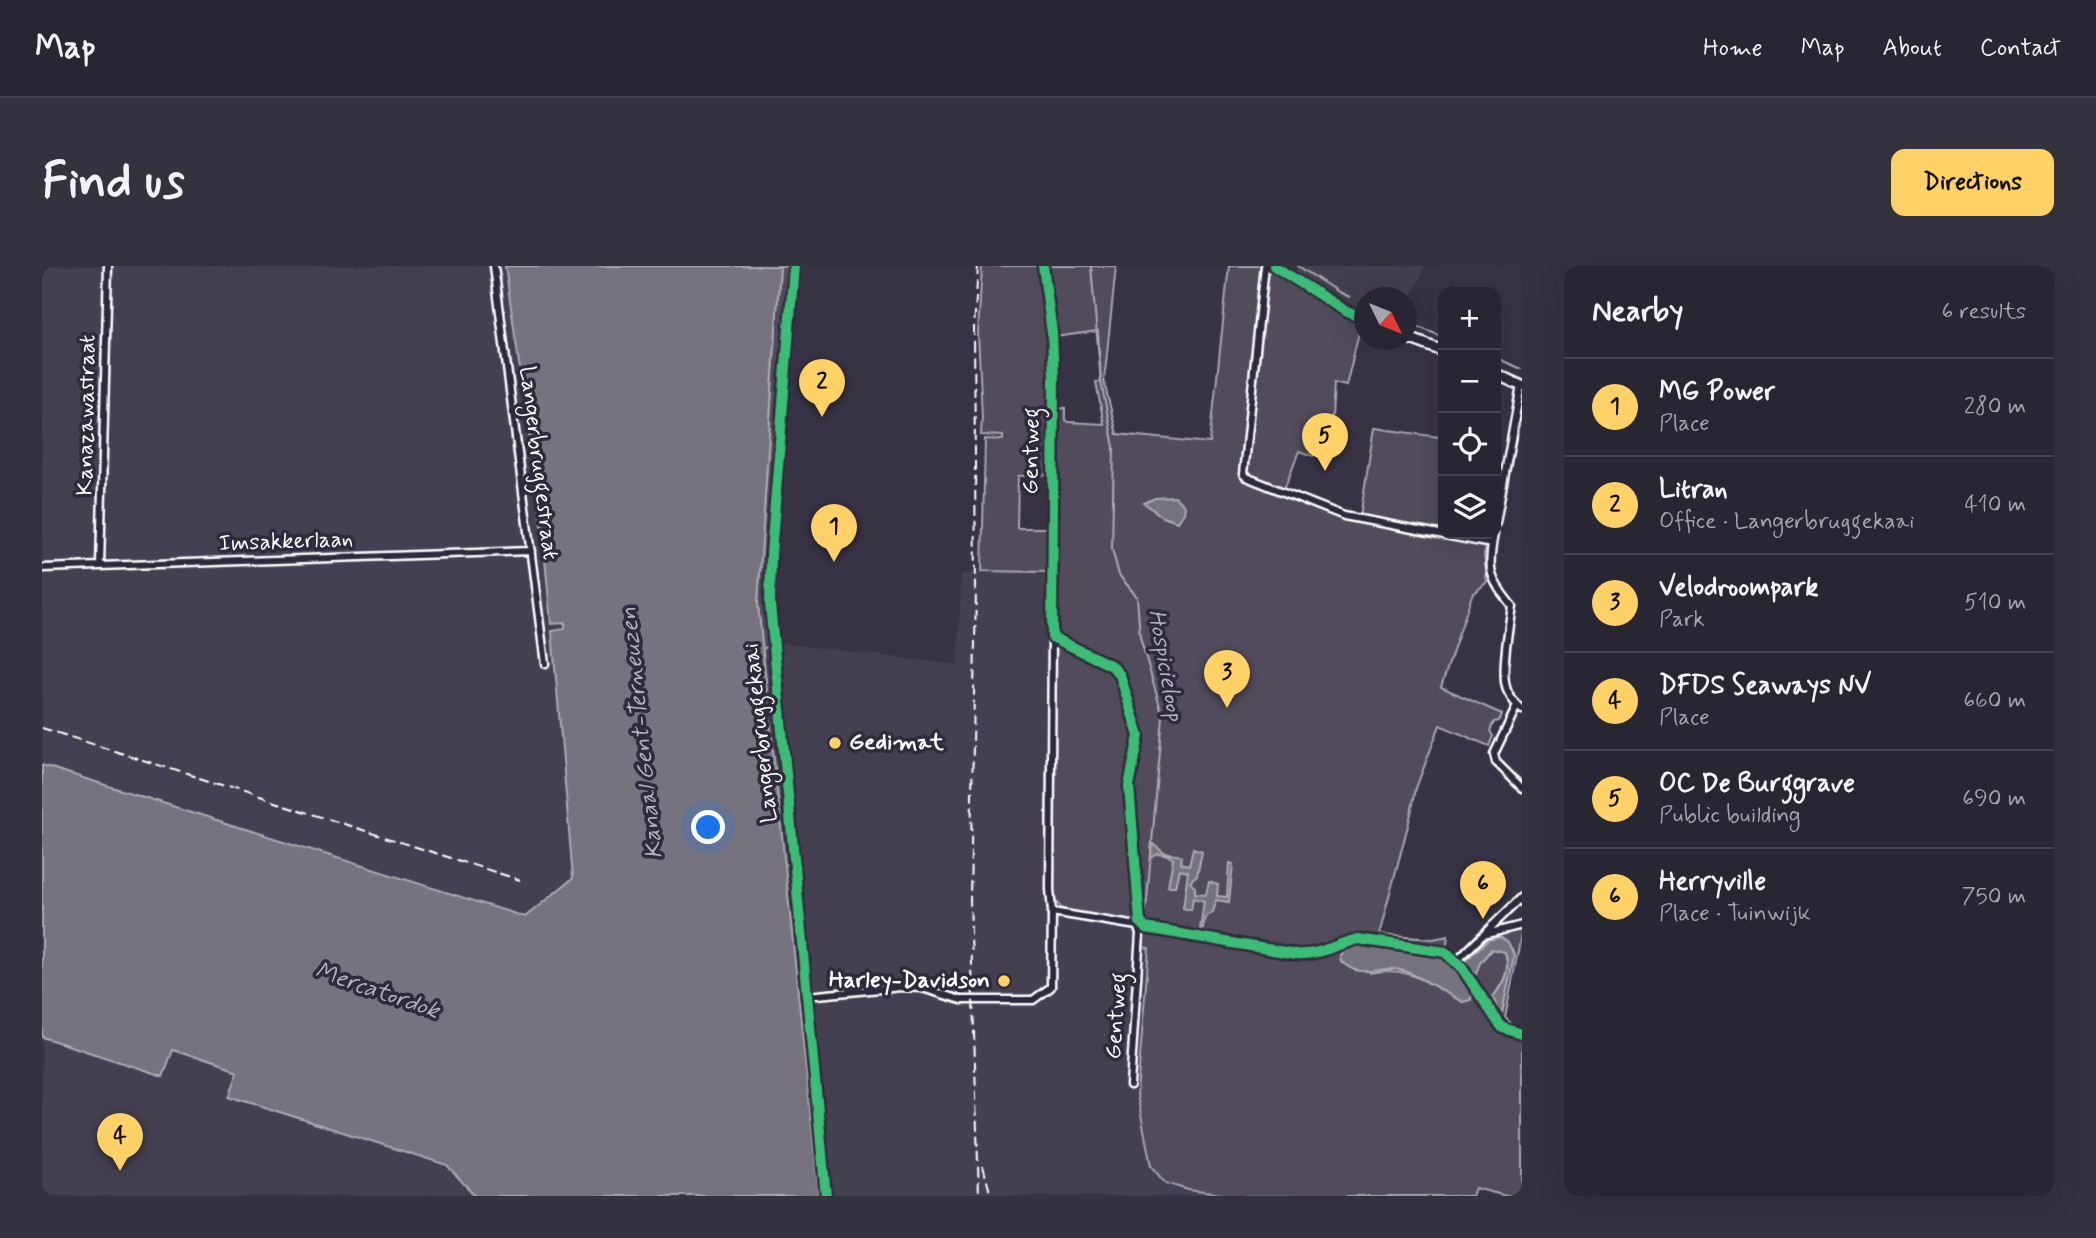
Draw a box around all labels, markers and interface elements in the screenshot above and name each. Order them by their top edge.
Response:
text: Map [35,26,95,70]
text: Home [1703,33,1763,64]
text: Map [1801,33,1845,64]
text: About [1883,33,1942,64]
text: Contact [1980,33,2061,64]
button: Directions [1891,149,2054,216]
text: Find us [42,150,185,215]
north arrow [1354,287,1417,350]
map controls [1438,287,1501,539]
button: + [1438,287,1501,350]
text: Nearby [1592,292,1683,331]
text: 6 results [1942,297,2026,327]
street label: Kanazawastraat [71,334,103,496]
button: − [1438,350,1501,413]
pin: 2 [799,359,845,417]
street label: Langerbruggestraat [509,364,565,562]
text: MG Power [1659,375,1775,409]
text: 1 [1610,392,1620,422]
text: 280 m [1964,392,2026,422]
street label: Gentweg [1016,407,1050,495]
text: Place [1659,409,1710,439]
pin: 5 [1302,413,1348,471]
button: locate [1438,413,1501,476]
text: Litran [1659,473,1728,507]
button: layers [1438,476,1501,539]
text: 2 [1609,490,1621,520]
text: 410 m [1964,490,2026,520]
pin: 1 [811,504,857,562]
text: Office · Langerbruggekaai [1659,507,1915,537]
street label: Imsakkerlaan [218,525,354,559]
text: Velodroompark [1659,571,1818,605]
text: 3 [1610,588,1620,618]
text: 510 m [1964,588,2026,618]
text: Park [1659,605,1705,635]
water label: Kanaal Gent-Terneuzen [613,606,671,860]
water label: Hospicieloop [1140,607,1190,725]
street label: Langerbruggekaai [737,642,787,824]
pin: 3 [1204,650,1250,708]
text: DFDS Seaways NV [1659,669,1871,703]
text: 4 [1608,686,1622,716]
text: 660 m [1963,686,2026,716]
text: Place [1659,703,1710,733]
place label: Gedimat [849,728,944,758]
marker: Gedimat [827,735,843,751]
text: OC De Burggrave [1659,767,1855,801]
text: 5 [1608,784,1622,814]
text: 690 m [1962,784,2026,814]
text: Public building [1659,801,1801,831]
your location [691,810,725,844]
pin: 6 [1460,861,1506,919]
text: Herryville [1659,865,1766,899]
text: 6 [1609,882,1621,912]
text: 750 m [1961,882,2026,912]
text: Place · Tuinwijk [1659,899,1811,929]
water label: Mercatordok [311,955,445,1027]
place label: Harley-Davidson [829,966,990,996]
street label: Gentweg [1099,971,1137,1061]
marker: Harley-Davidson [996,973,1012,989]
pin: 4 [97,1113,143,1171]

